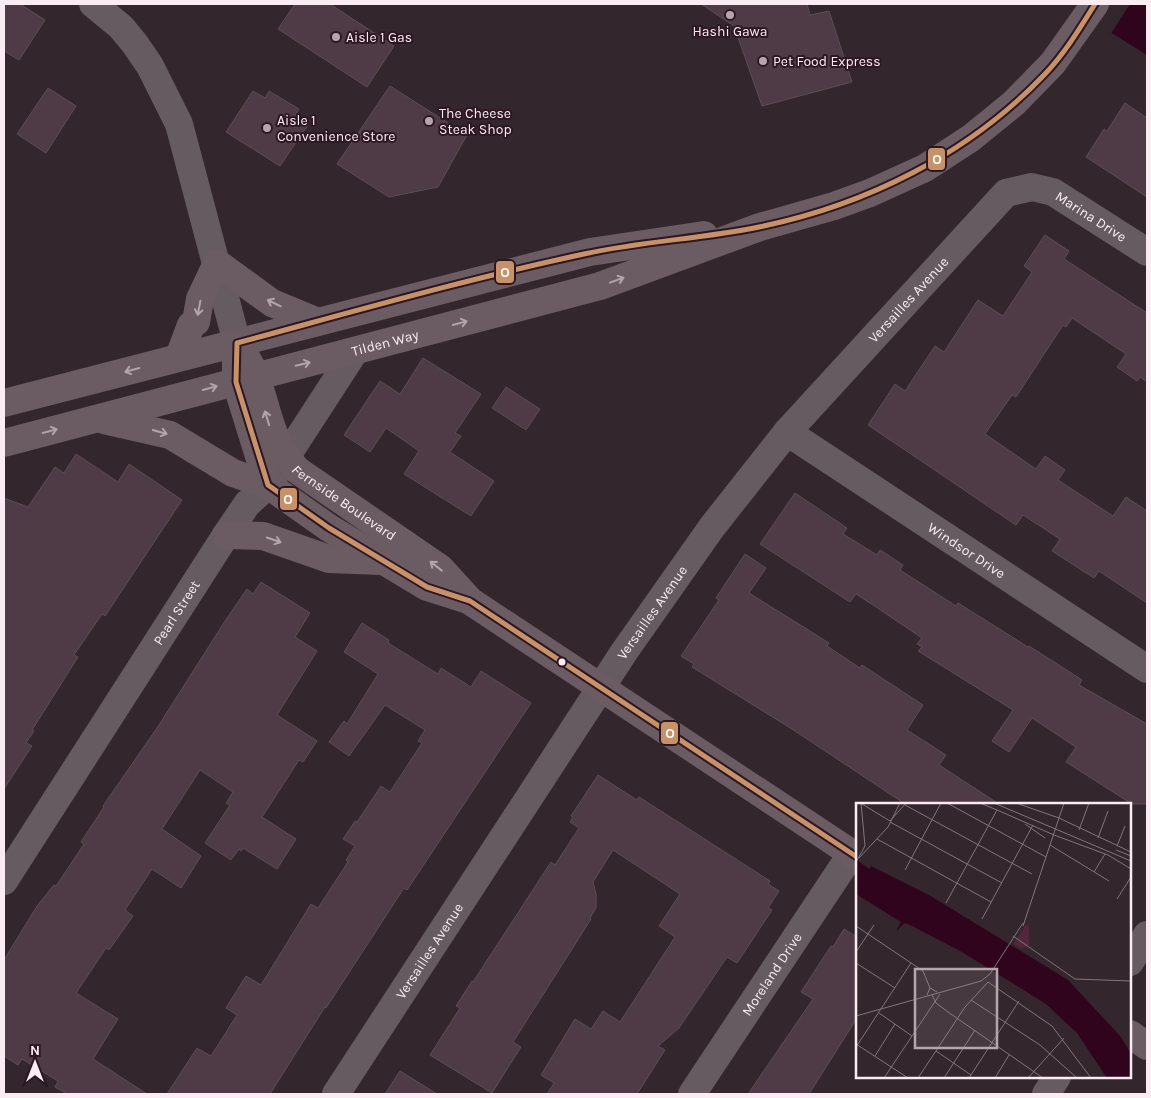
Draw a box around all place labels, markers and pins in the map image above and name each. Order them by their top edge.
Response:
marker: Hashi Gawa [724,9,736,21]
place label: Hashi Gawa [693,23,767,40]
place label: Aisle 1 Gas [346,29,412,46]
marker: Aisle 1 Gas [330,31,342,43]
place label: Pet Food Express [773,53,881,70]
marker: Pet Food Express [757,55,769,67]
place label: The Cheese Steak Shop [439,105,512,138]
place label: Aisle 1 Convenience Store [277,112,396,145]
marker: The Cheese Steak Shop [423,115,435,127]
marker: Aisle 1 Convenience Store [261,122,273,134]
unlabelled marker [557,657,567,667]

